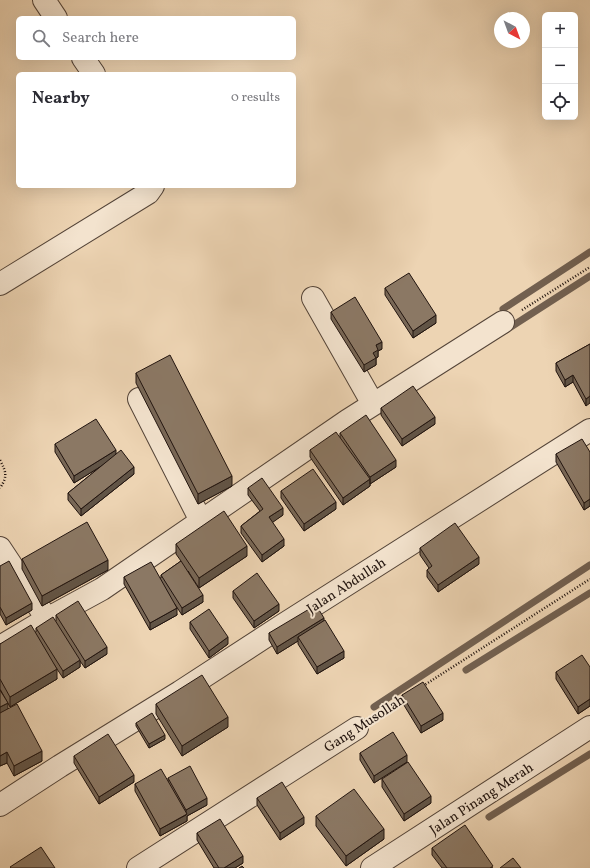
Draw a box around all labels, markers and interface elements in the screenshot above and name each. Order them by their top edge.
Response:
north arrow [494,12,530,48]
map controls [542,12,578,120]
button: + [542,12,578,48]
search box [16,16,296,60]
icon: search [30,27,52,49]
text: Search here [62,28,139,49]
button: − [542,48,578,84]
button: locate [542,84,578,120]
text: Nearby [32,87,90,110]
text: 0 results [231,89,280,107]
street label: Jalan Abdullah [304,554,390,619]
street label: Gang Musollah [321,691,409,758]
street label: Jalan Pinang Merah [426,758,538,840]

